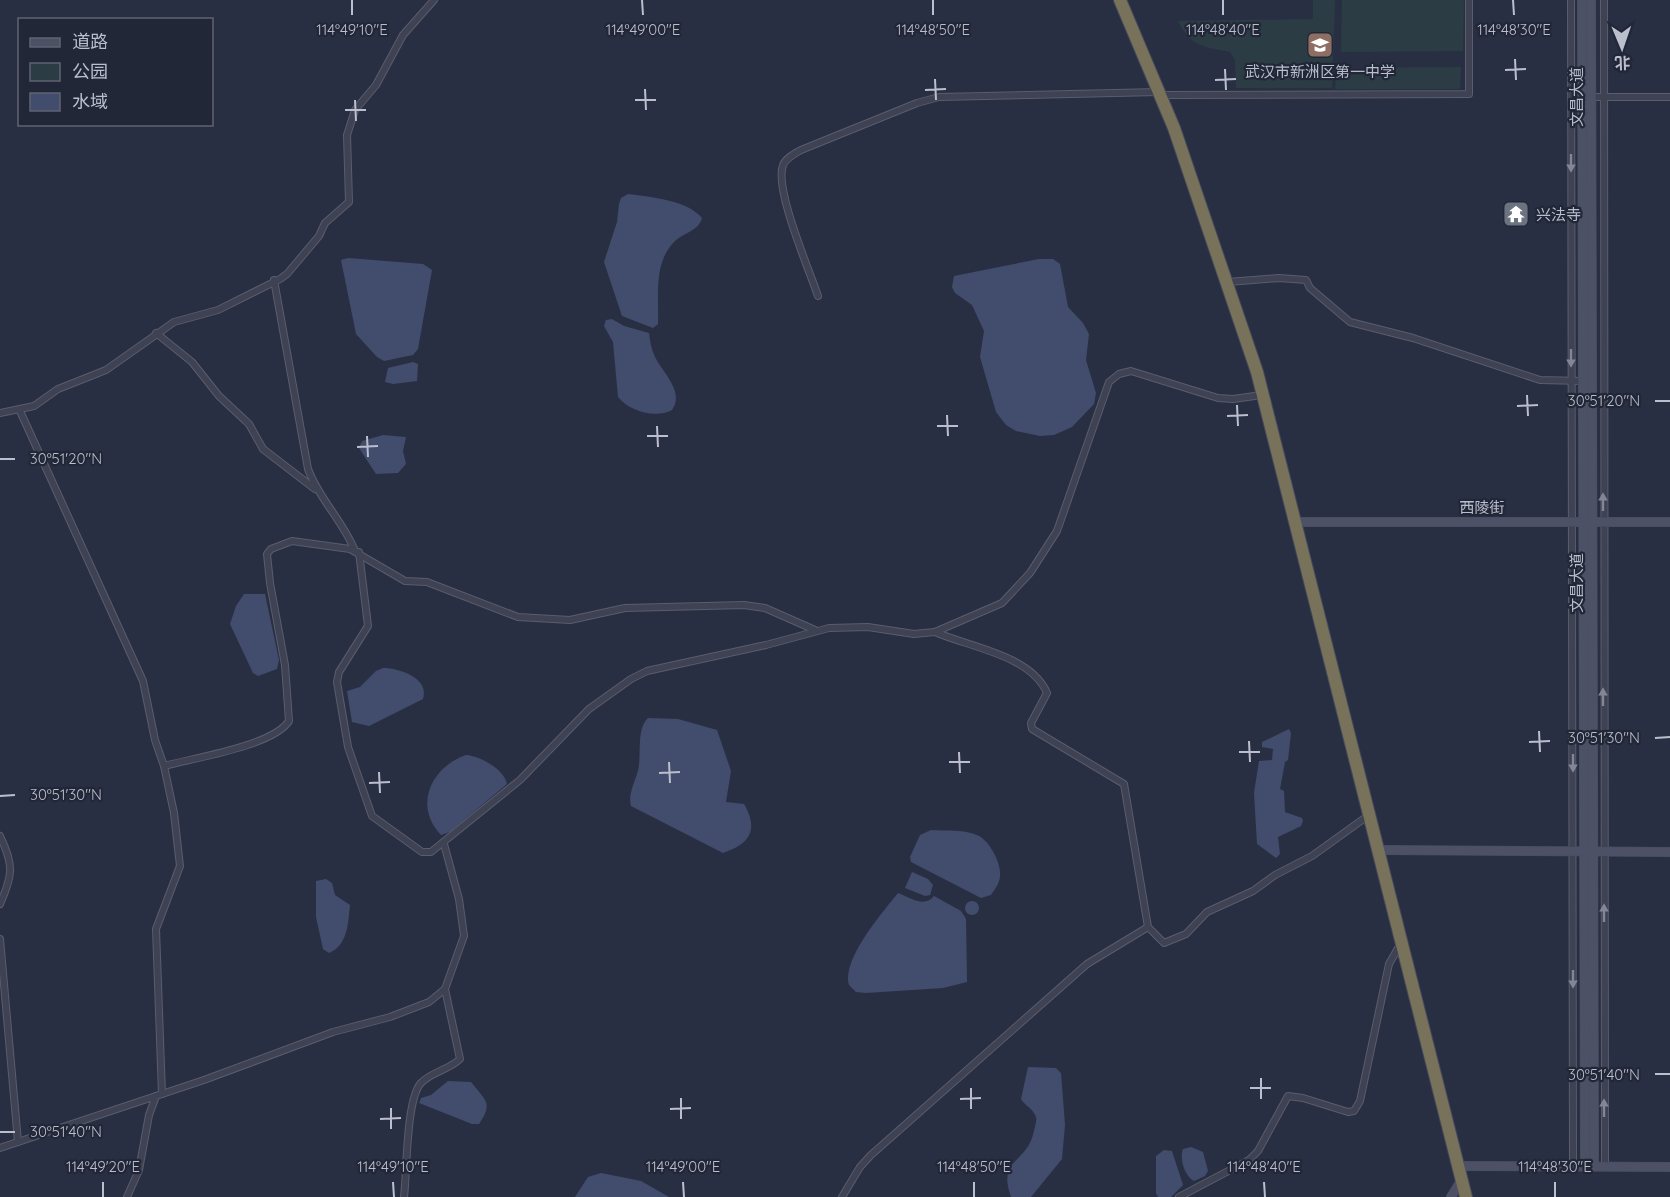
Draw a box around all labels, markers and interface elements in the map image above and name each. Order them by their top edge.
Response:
legend [18,18,213,126]
north arrow [1592,18,1652,78]
text: 114°49'10"E [316,20,388,39]
text: 114°49'00"E [606,20,680,39]
text: 114°48'50"E [896,20,970,39]
text: 114°48'40"E [1186,20,1260,39]
text: 114°48'30"E [1477,20,1551,39]
text: 道路 [72,30,108,53]
school or university icon: 武汉市新洲区第一中学 [1305,30,1335,60]
text: 北 [1614,53,1631,73]
text: 公园 [72,60,108,83]
place label: 武汉市新洲区第一中学 [1245,62,1395,81]
street label: 文昌大道 [1567,67,1586,127]
text: 水域 [72,90,108,113]
one-way arrow [1566,154,1576,173]
temple icon: 兴法寺 [1501,199,1531,229]
place label: 兴法寺 [1536,205,1581,224]
one-way arrow [1566,349,1576,368]
text: 30°51'20"N [1568,391,1640,410]
text: 30°51'20"N [30,449,102,468]
one-way arrow [1598,492,1608,511]
street label: 西陵街 [1459,498,1505,517]
street label: 文昌大道 [1567,553,1586,613]
one-way arrow [1598,687,1608,706]
text: 30°51'30"N [1568,728,1640,747]
one-way arrow [1568,754,1578,773]
text: 30°51'30"N [30,785,102,804]
one-way arrow [1599,903,1609,922]
one-way arrow [1568,970,1578,989]
text: 30°51'40"N [1568,1065,1640,1084]
one-way arrow [1600,1098,1609,1117]
text: 30°51'40"N [30,1122,102,1141]
text: 114°49'20"E [66,1157,140,1176]
text: 114°49'10"E [357,1157,429,1176]
text: 114°49'00"E [646,1157,720,1176]
text: 114°48'50"E [937,1157,1011,1176]
text: 114°48'40"E [1227,1157,1301,1176]
text: 114°48'30"E [1518,1157,1592,1176]

